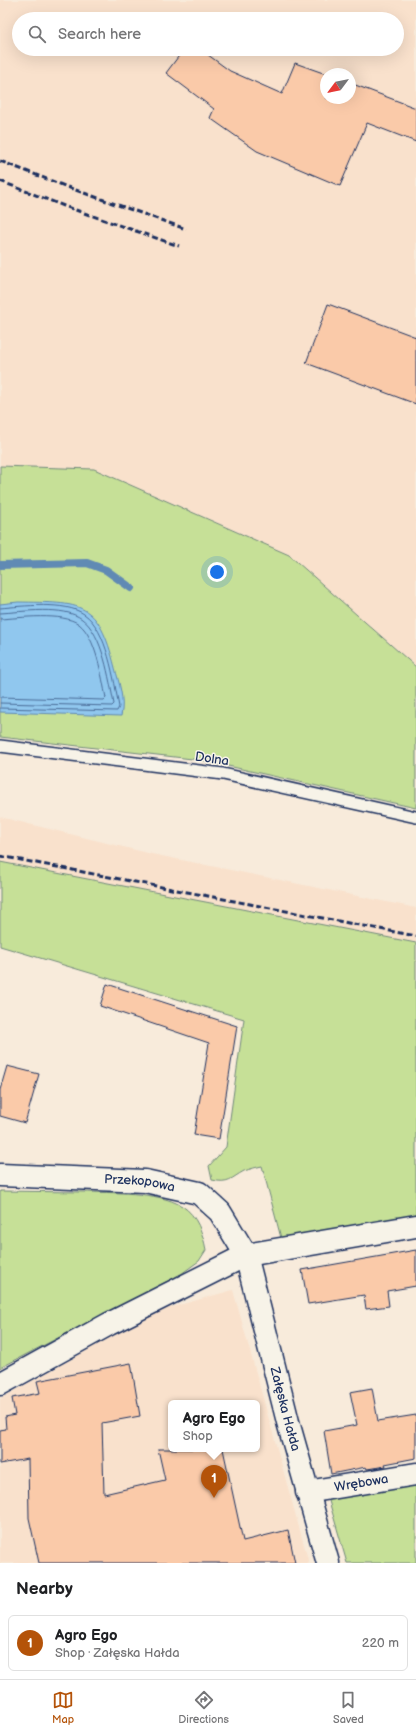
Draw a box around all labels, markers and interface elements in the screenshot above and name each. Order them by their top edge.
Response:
search box [12,12,404,56]
icon: search [26,23,48,45]
text: Search here [58,25,141,44]
north arrow [320,68,356,104]
your location [207,562,227,582]
street label: Dolna [194,749,230,769]
street label: Przekopowa [104,1171,177,1195]
street label: Załęska Hałda [266,1364,304,1453]
popup [168,1400,260,1452]
text: Agro Ego [183,1409,245,1428]
text: Shop [183,1428,213,1444]
pin: 1 [201,1465,227,1498]
street label: Wrębowa [333,1471,390,1495]
text: Nearby [16,1579,73,1599]
text: Agro Ego [55,1626,117,1645]
text: 1 [27,1635,33,1651]
text: 220 m [362,1635,399,1651]
text: Shop · Załęska Hałda [55,1645,180,1661]
tab: Map [52,1689,74,1726]
tab: Directions [178,1689,229,1726]
tab: Saved [333,1689,364,1726]

